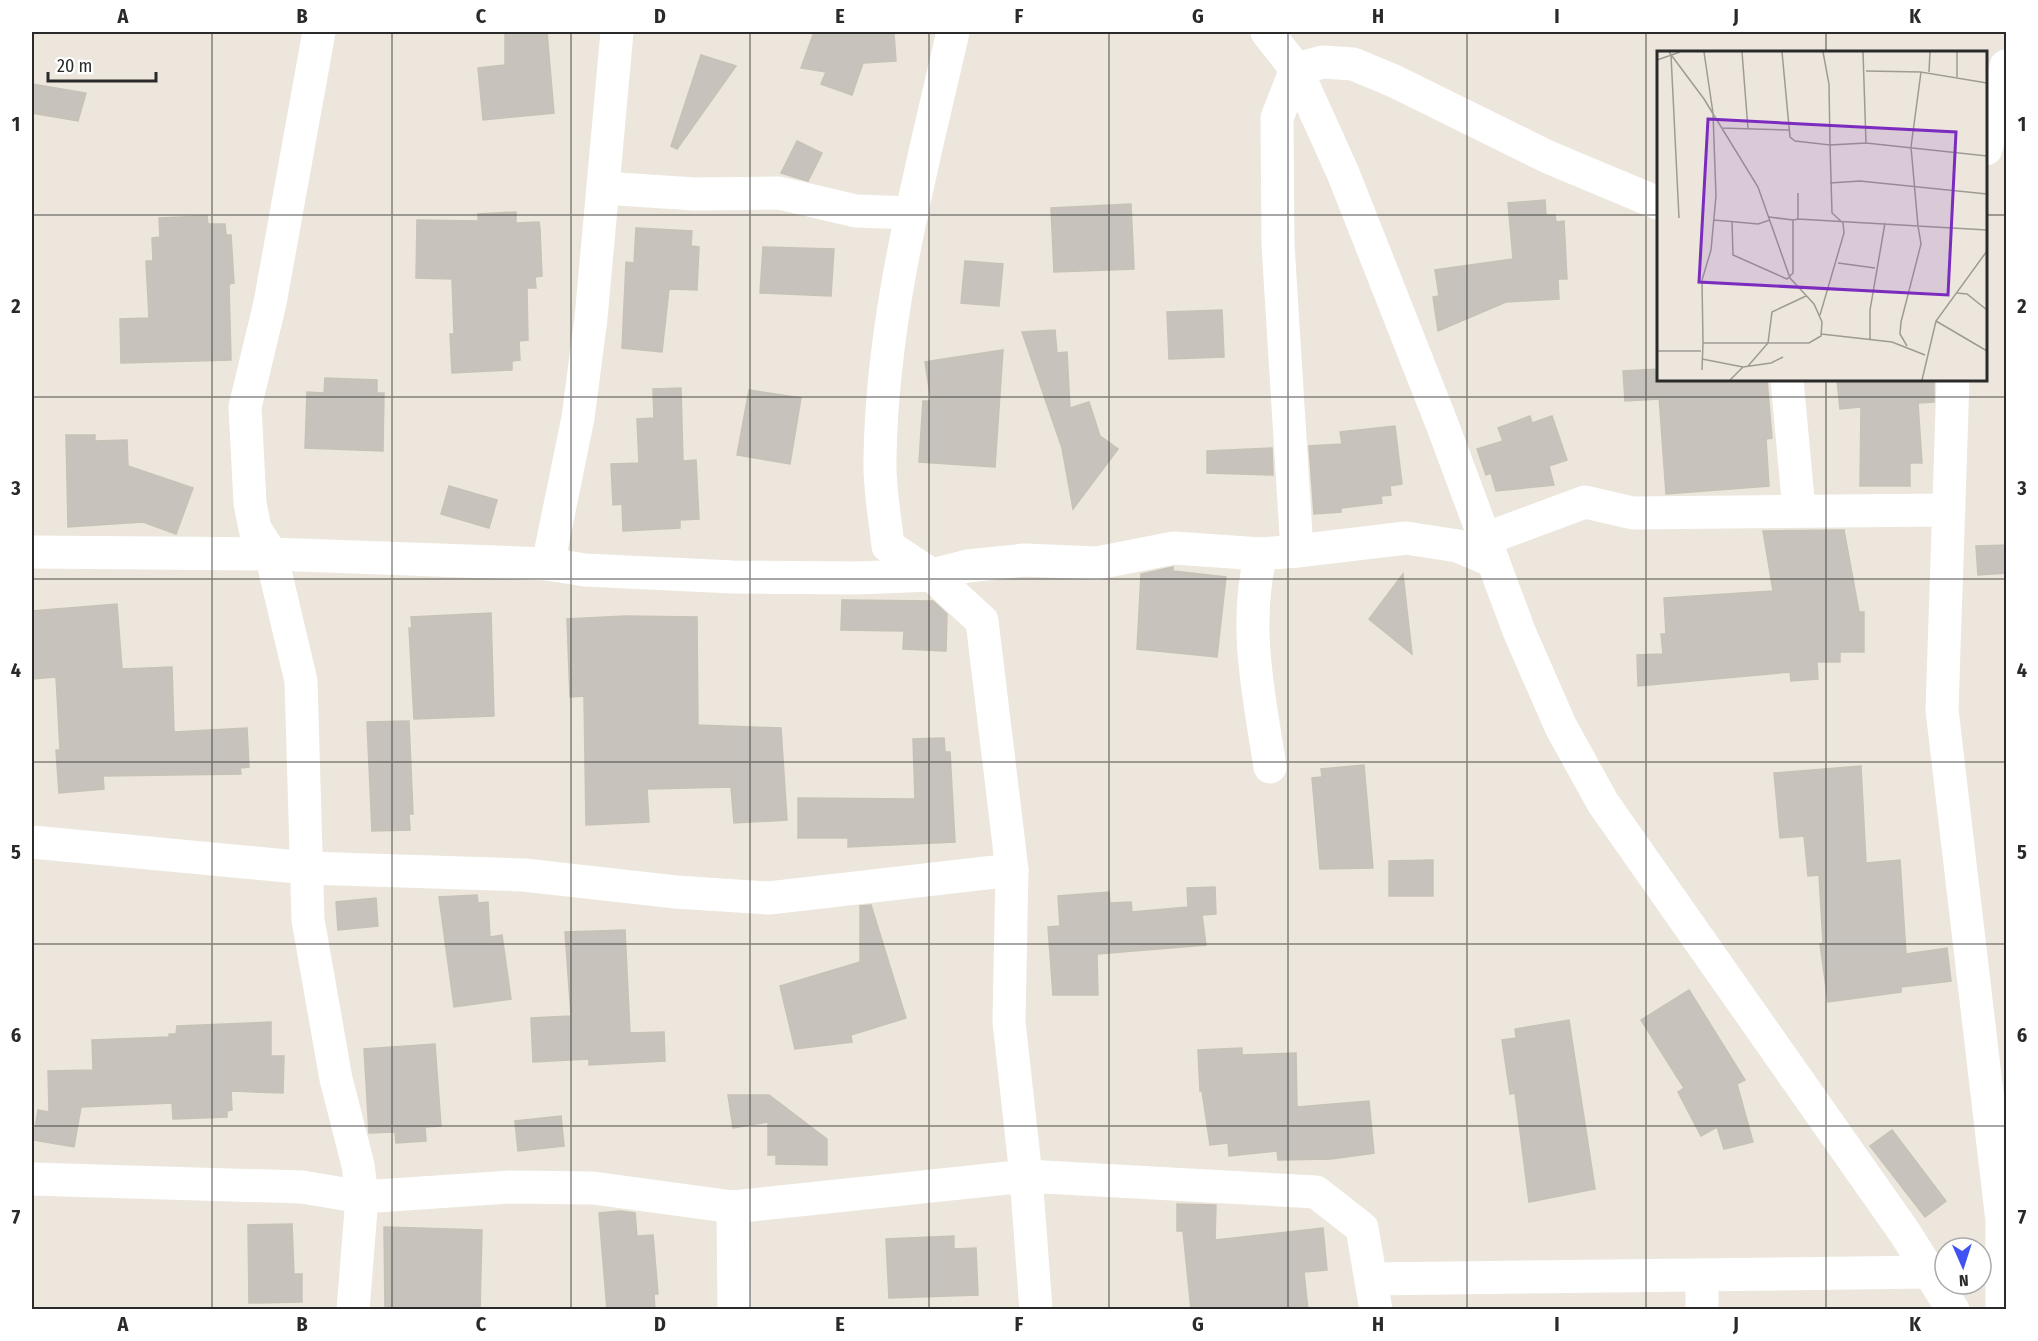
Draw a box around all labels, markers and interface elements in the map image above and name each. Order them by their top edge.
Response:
text: A [117,4,130,28]
text: B [296,4,308,28]
text: C [476,4,487,28]
text: D [654,4,666,28]
text: E [835,4,845,28]
text: F [1015,4,1024,28]
text: G [1192,4,1204,28]
text: H [1372,4,1384,28]
text: I [1554,4,1560,28]
text: J [1732,4,1739,28]
text: K [1909,4,1921,28]
scale bar [48,45,156,83]
inset map [1657,51,1987,381]
text: 20 m [57,55,92,77]
text: 1 [12,112,20,136]
text: 1 [2018,112,2026,136]
text: 2 [10,294,21,318]
text: 2 [2016,294,2027,318]
text: 3 [10,476,21,500]
text: 3 [2016,476,2027,500]
text: 4 [11,658,21,682]
text: 4 [2017,658,2027,682]
text: 5 [11,840,21,864]
text: 5 [2017,840,2027,864]
text: 6 [11,1023,21,1047]
text: 6 [2017,1023,2027,1047]
text: 7 [12,1205,21,1229]
text: 7 [2018,1205,2027,1229]
north arrow [1933,1236,1993,1296]
text: N [1958,1271,1969,1290]
text: A [117,1312,130,1336]
text: B [296,1312,308,1336]
text: C [476,1312,487,1336]
text: D [654,1312,666,1336]
text: E [835,1312,845,1336]
text: F [1015,1312,1024,1336]
text: G [1192,1312,1204,1336]
text: H [1372,1312,1384,1336]
text: I [1554,1312,1560,1336]
text: J [1732,1312,1739,1336]
text: K [1909,1312,1921,1336]

